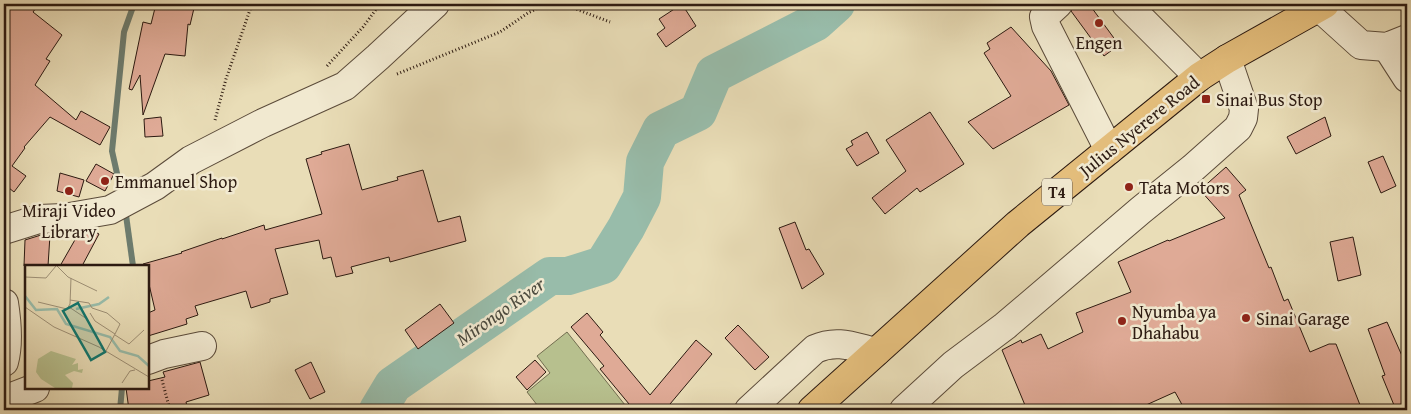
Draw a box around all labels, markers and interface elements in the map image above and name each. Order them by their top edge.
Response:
marker: Engen [1093,17,1105,29]
place label: Engen [1076,29,1122,56]
street label: Julius Nyerere Road [1071,69,1205,184]
place label: Sinai Bus Stop [1216,86,1323,113]
marker: Sinai Bus Stop [1200,93,1212,105]
place label: Emmanuel Shop [115,168,237,195]
place label: Tata Motors [1139,174,1230,201]
marker: Emmanuel Shop [99,175,111,187]
road number: T4 [1042,178,1072,206]
marker: Tata Motors [1123,181,1135,193]
marker: Miraji Video Library [63,185,75,197]
place label: Miraji Video Library [22,197,116,245]
inset map [25,265,149,389]
water label: Mirongo River [450,270,551,352]
place label: Nyumba ya Dhahabu [1132,298,1217,346]
place label: Sinai Garage [1256,305,1350,332]
marker: Sinai Garage [1240,312,1252,324]
marker: Nyumba ya Dhahabu [1116,315,1128,327]

